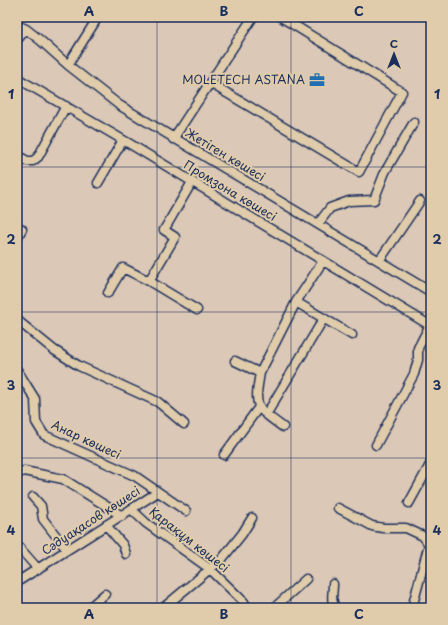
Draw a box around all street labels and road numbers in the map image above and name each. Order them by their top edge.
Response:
street label: Жетіген көшесі [182,123,269,185]
street label: Промзона көшесі [181,155,280,225]
street label: Анар көшесі [49,415,124,463]
street label: Сәдуақасов көшесі [38,481,143,559]
street label: Қарақұм көшесі [146,502,233,576]

